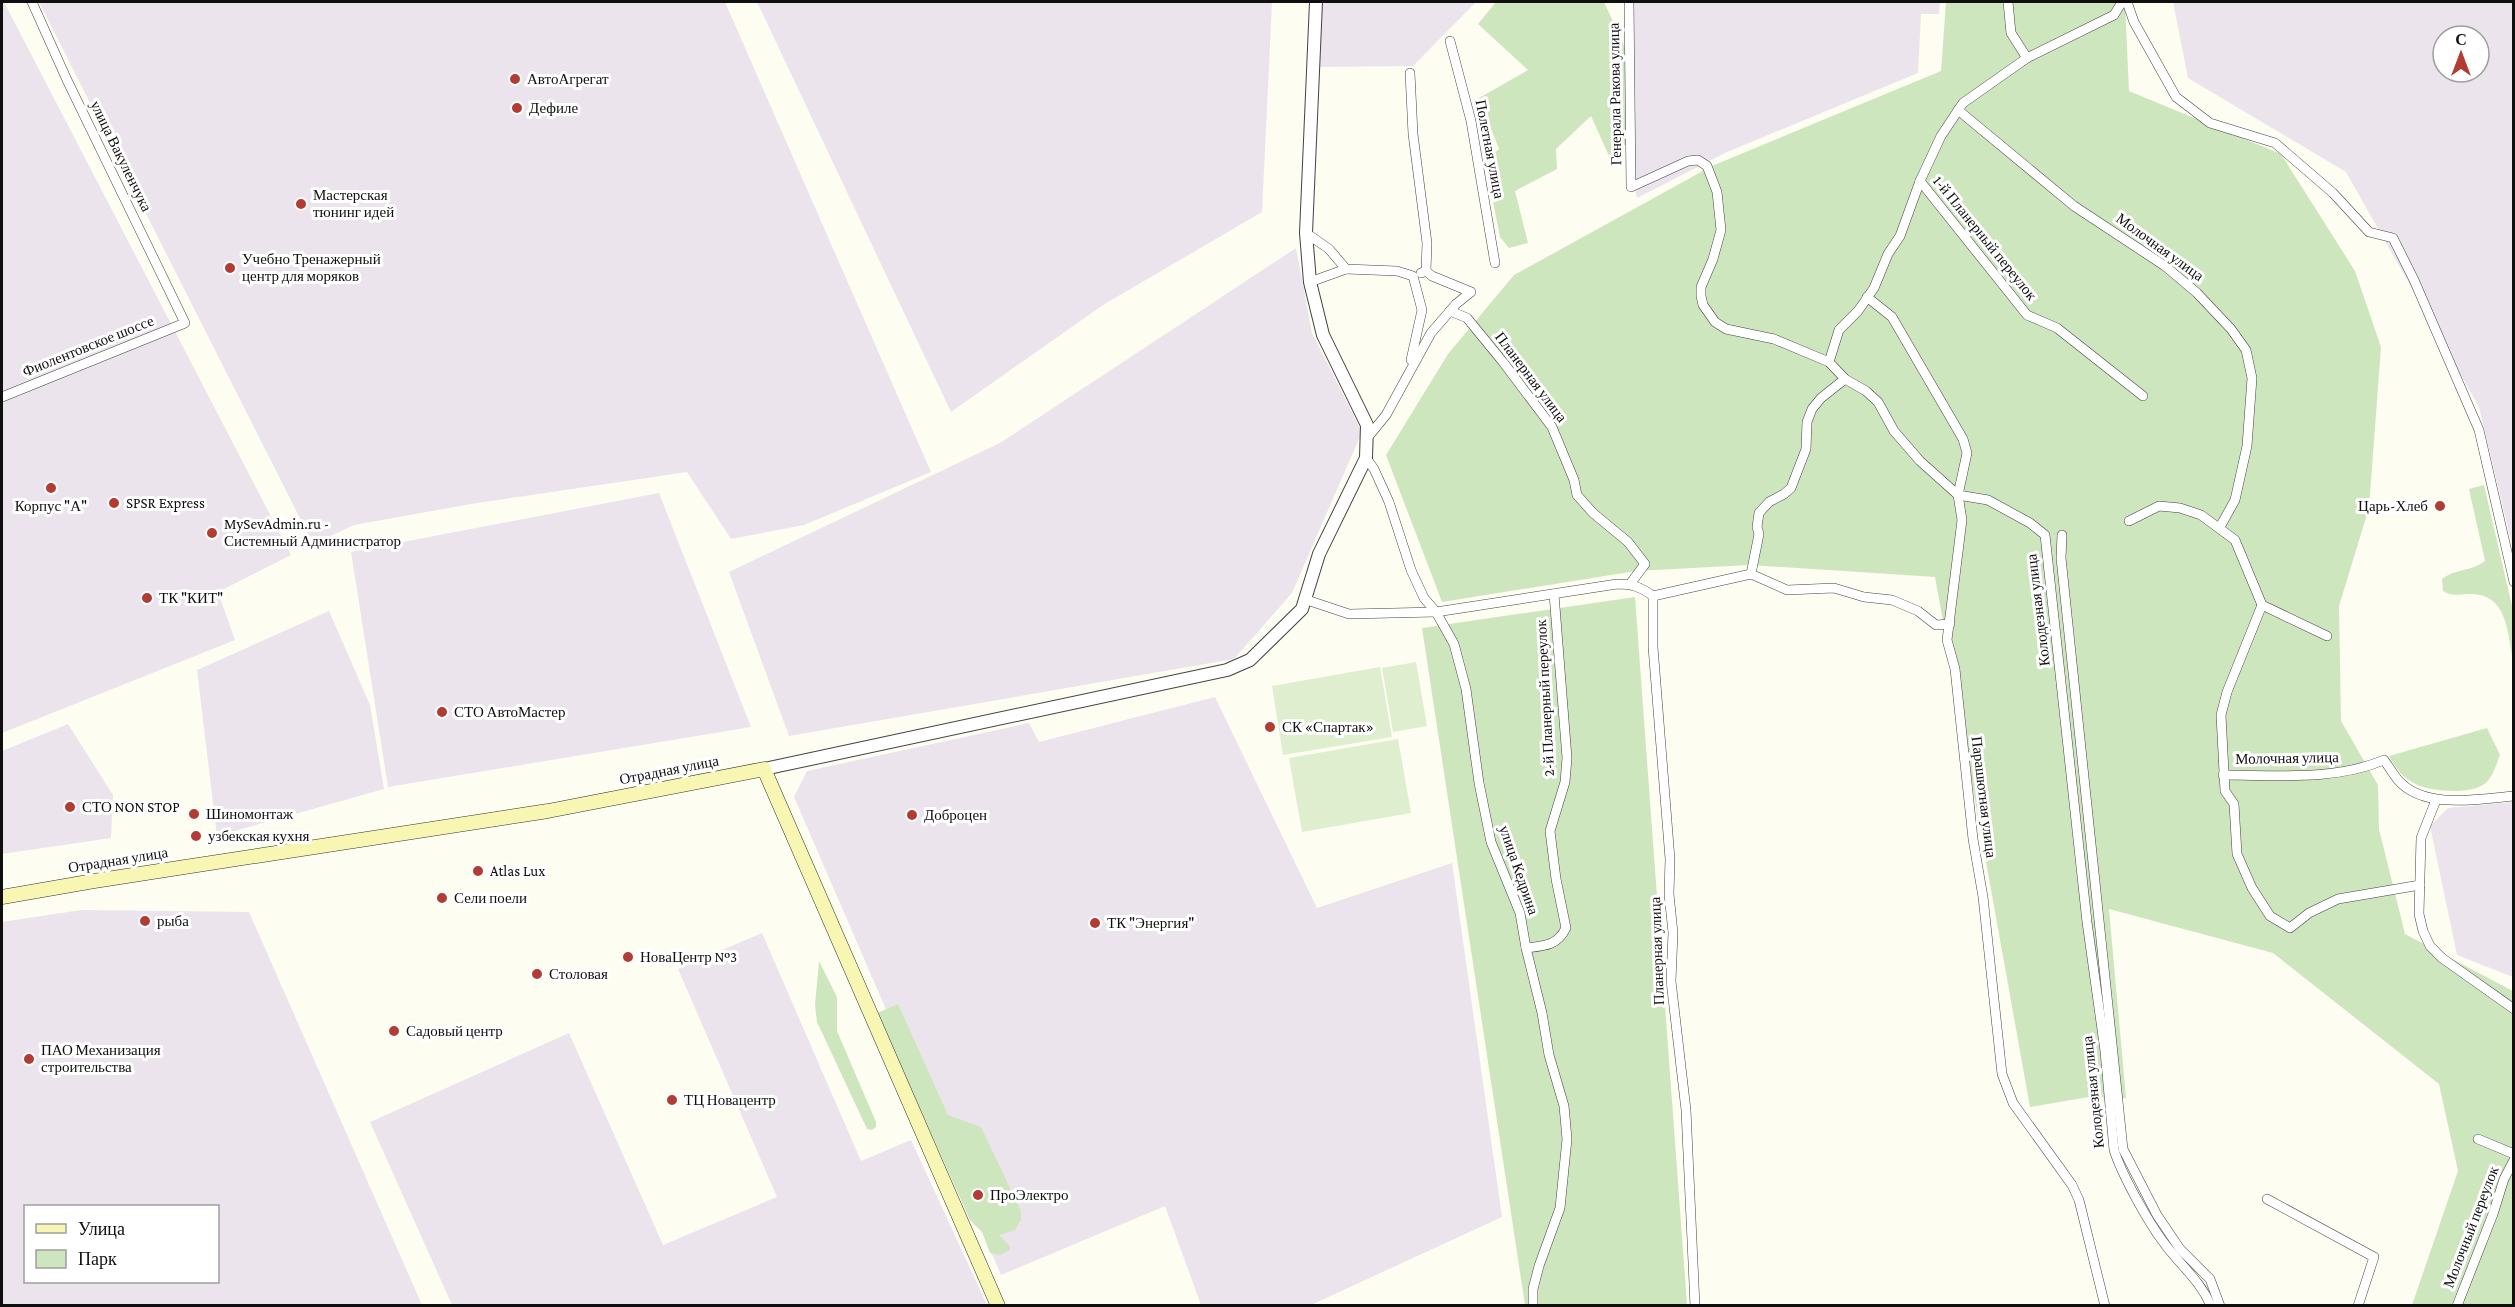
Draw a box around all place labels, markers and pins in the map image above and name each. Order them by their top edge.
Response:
place label: АвтоАгрегат [527,71,609,87]
marker: АвтоАгрегат [508,72,522,86]
place label: Дефиле [529,100,578,116]
marker: Дефиле [510,101,524,115]
place label: Мастерская тюнинг идей [313,187,394,220]
marker: Мастерская тюнинг идей [294,197,308,211]
place label: Учебно Тренажерный центр для моряков [242,251,381,284]
marker: Учебно Тренажерный центр для моряков [223,261,237,275]
marker: Корпус "А" [44,481,58,495]
place label: SPSR Express [126,495,205,512]
marker: SPSR Express [107,496,121,510]
place label: Корпус "А" [15,498,87,514]
place label: Царь-Хлеб [2358,498,2428,514]
marker: Царь-Хлеб [2433,499,2447,513]
place label: MySevAdmin.ru - Системный Администратор [224,516,401,549]
marker: MySevAdmin.ru - Системный Администратор [205,526,219,540]
place label: ТК "КИТ" [159,590,223,606]
marker: ТК "КИТ" [140,591,154,605]
place label: СТО АвтоМастер [454,704,565,720]
marker: СТО АвтоМастер [435,705,449,719]
place label: СК «Спартак» [1282,719,1374,735]
marker: СК «Спартак» [1263,720,1277,734]
place label: СТО NON STOP [82,799,180,815]
marker: СТО NON STOP [63,800,77,814]
place label: Шиномонтаж [206,806,294,822]
marker: Шиномонтаж [187,807,201,821]
place label: Доброцен [924,807,987,823]
marker: Доброцен [905,808,919,822]
place label: узбекская кухня [208,828,310,844]
marker: узбекская кухня [189,829,203,843]
place label: Atlas Lux [490,863,545,879]
marker: Atlas Lux [471,864,485,878]
place label: Сели поели [454,890,527,906]
marker: Сели поели [435,891,449,905]
place label: рыба [157,913,189,929]
marker: рыба [138,914,152,928]
place label: ТК "Энергия" [1107,915,1194,931]
marker: ТК "Энергия" [1088,916,1102,930]
place label: НоваЦентр №3 [640,949,737,965]
marker: НоваЦентр №3 [621,950,635,964]
place label: Столовая [549,966,608,982]
marker: Столовая [530,967,544,981]
place label: Садовый центр [406,1023,503,1039]
marker: Садовый центр [387,1024,401,1038]
place label: ПАО Механизация строительства [41,1042,161,1075]
marker: ПАО Механизация строительства [22,1052,36,1066]
place label: ТЦ Новацентр [684,1092,776,1108]
marker: ТЦ Новацентр [665,1093,679,1107]
place label: ПроЭлектро [990,1187,1069,1203]
marker: ПроЭлектро [971,1188,985,1202]

